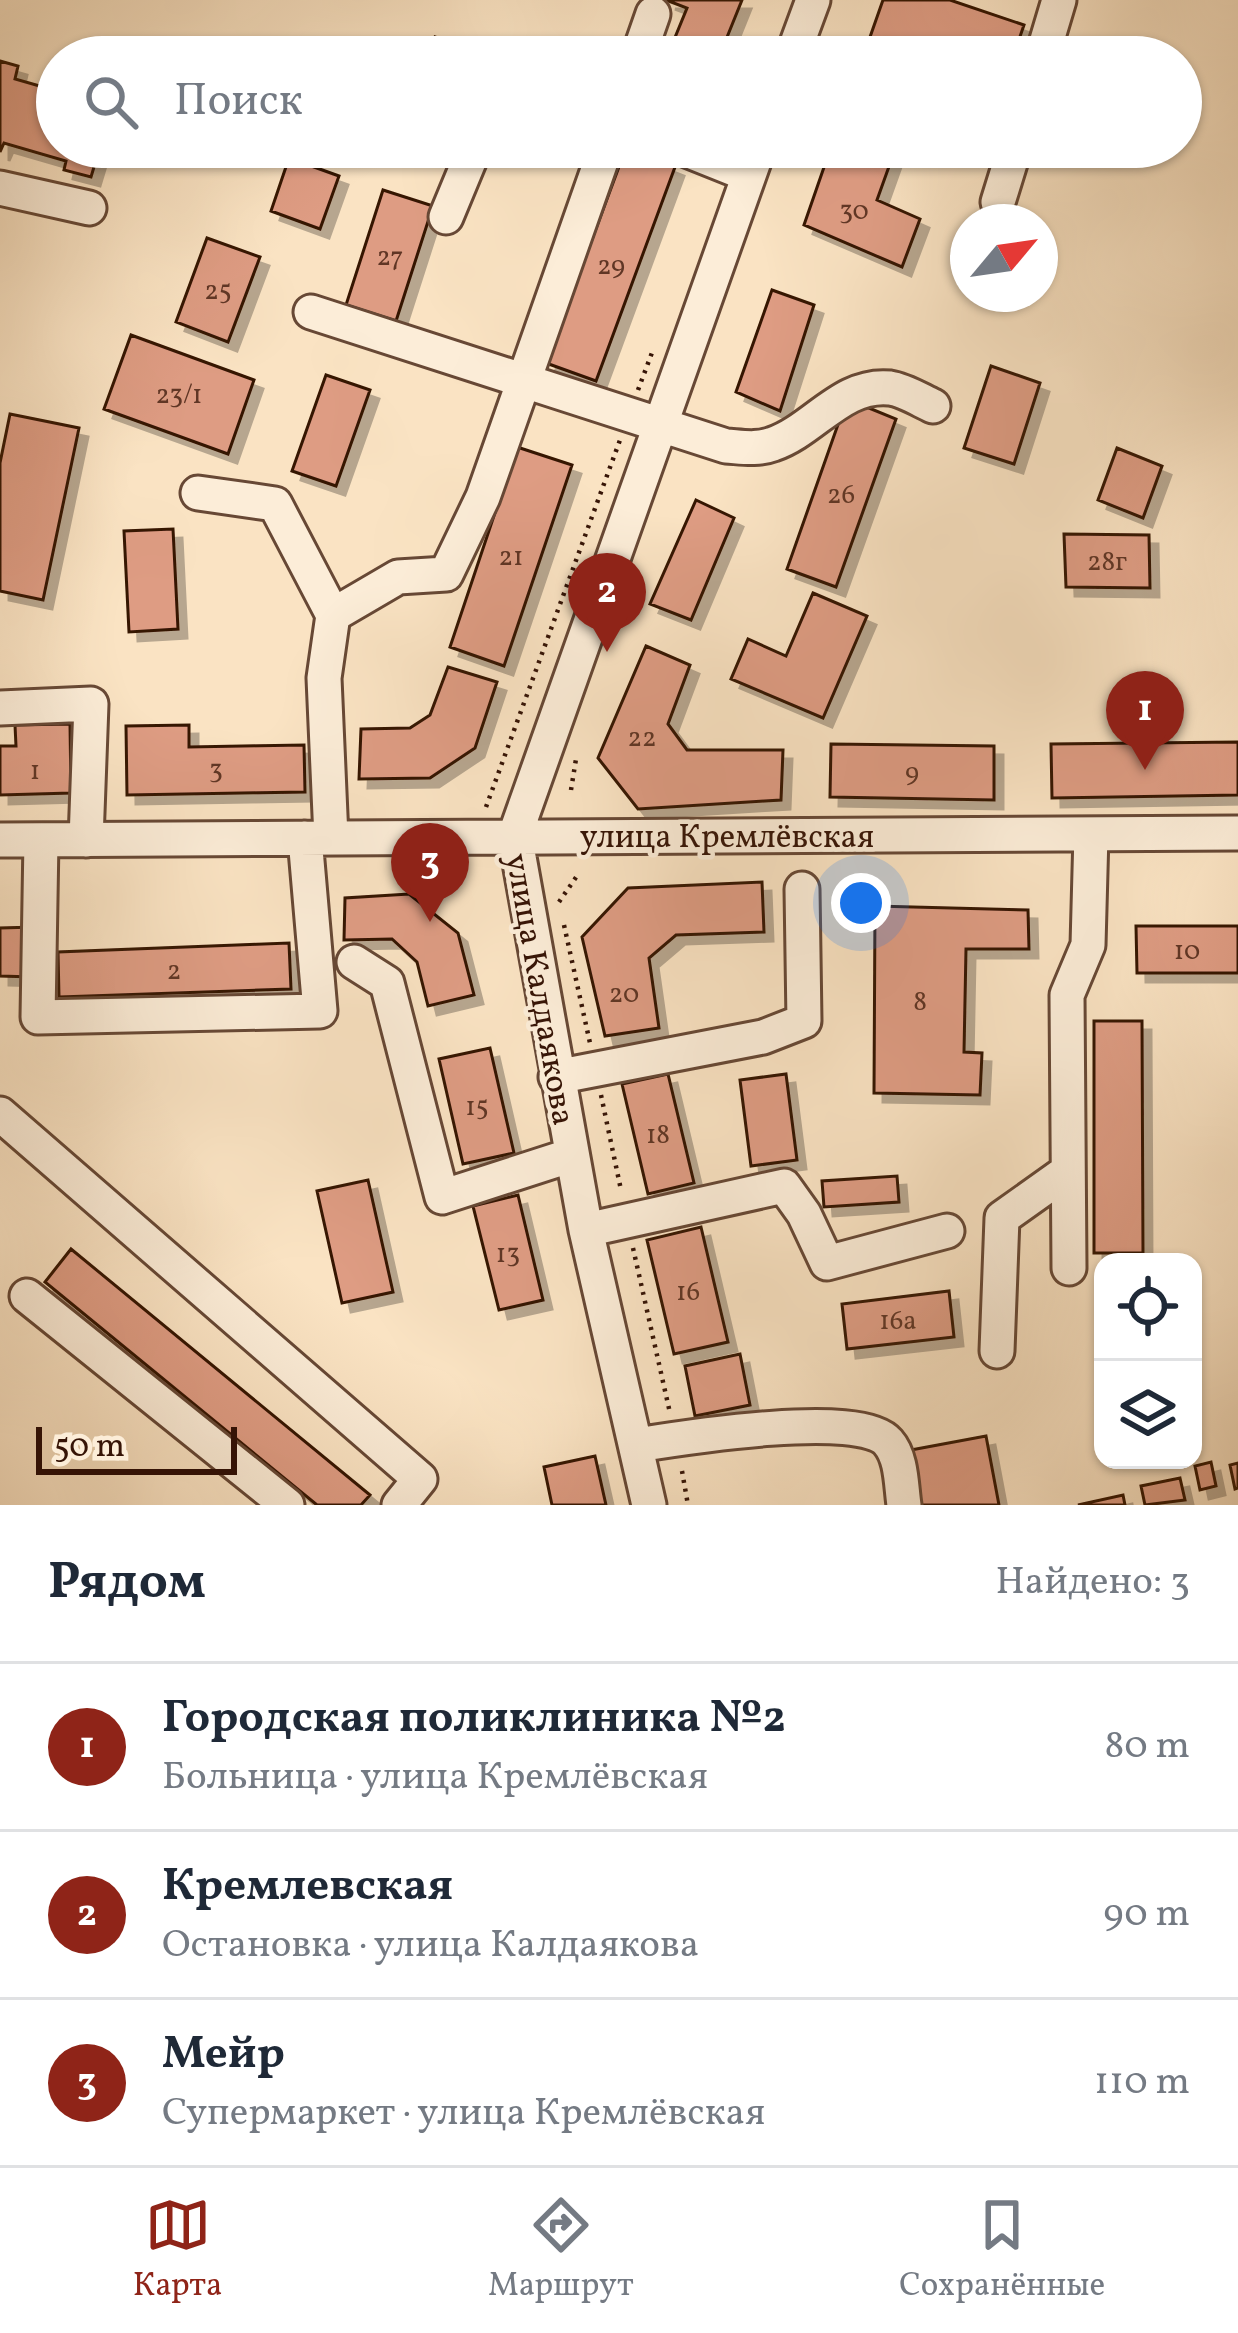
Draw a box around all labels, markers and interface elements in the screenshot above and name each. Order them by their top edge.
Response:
search box [36,36,1202,168]
icon: search [78,69,144,135]
text: Поиск [174,71,303,134]
house number: 30 [839,193,869,231]
north arrow [950,204,1058,312]
house number: 27 [377,239,403,277]
house number: 29 [597,248,625,286]
house number: 25 [204,273,232,311]
house number: 23/1 [155,377,203,415]
house number: 26 [827,477,855,515]
house number: 21 [499,539,523,577]
house number: 28г [1087,544,1127,582]
pin: 2 [568,553,646,652]
pin: 1 [1106,671,1184,770]
house number: 22 [628,720,657,758]
house number: 3 [209,752,223,790]
house number: 1 [30,753,40,791]
house number: 9 [905,755,919,793]
street label: улица Кремлёвская [580,816,874,862]
pin: 3 [391,823,469,922]
street label: улица Калдаякова [491,850,585,1129]
your location [831,873,891,933]
house number: 10 [1174,933,1200,971]
house number: 2 [167,953,181,991]
house number: 20 [609,976,639,1014]
house number: 8 [913,984,927,1022]
house number: 15 [465,1089,489,1127]
house number: 18 [646,1117,670,1155]
house number: 13 [496,1236,520,1274]
map controls [1094,1253,1202,1469]
button: locate [1094,1253,1202,1361]
house number: 16 [676,1274,700,1312]
house number: 16а [879,1303,917,1341]
button: layers [1094,1361,1202,1469]
scale bar [36,1421,237,1474]
text: 50 m [54,1425,125,1471]
text: Рядом [48,1548,206,1619]
text: Найдено: 3 [995,1556,1190,1610]
text: Городская поликлиника №2 [162,1688,786,1751]
text: 1 [79,1720,95,1774]
text: 80 m [1104,1720,1190,1774]
text: Больница · улица Кремлёвская [162,1751,708,1805]
text: Кремлевская [162,1856,453,1919]
text: 2 [77,1888,97,1942]
text: 90 m [1103,1888,1190,1942]
text: Остановка · улица Калдаякова [162,1919,699,1973]
text: Мейр [162,2024,285,2087]
text: 3 [77,2056,97,2110]
text: 110 m [1094,2056,1190,2110]
text: Супермаркет · улица Кремлёвская [162,2087,765,2141]
tab: Карта [133,2192,222,2310]
tab: Маршрут [488,2192,634,2310]
tab: Сохранённые [899,2192,1105,2310]

